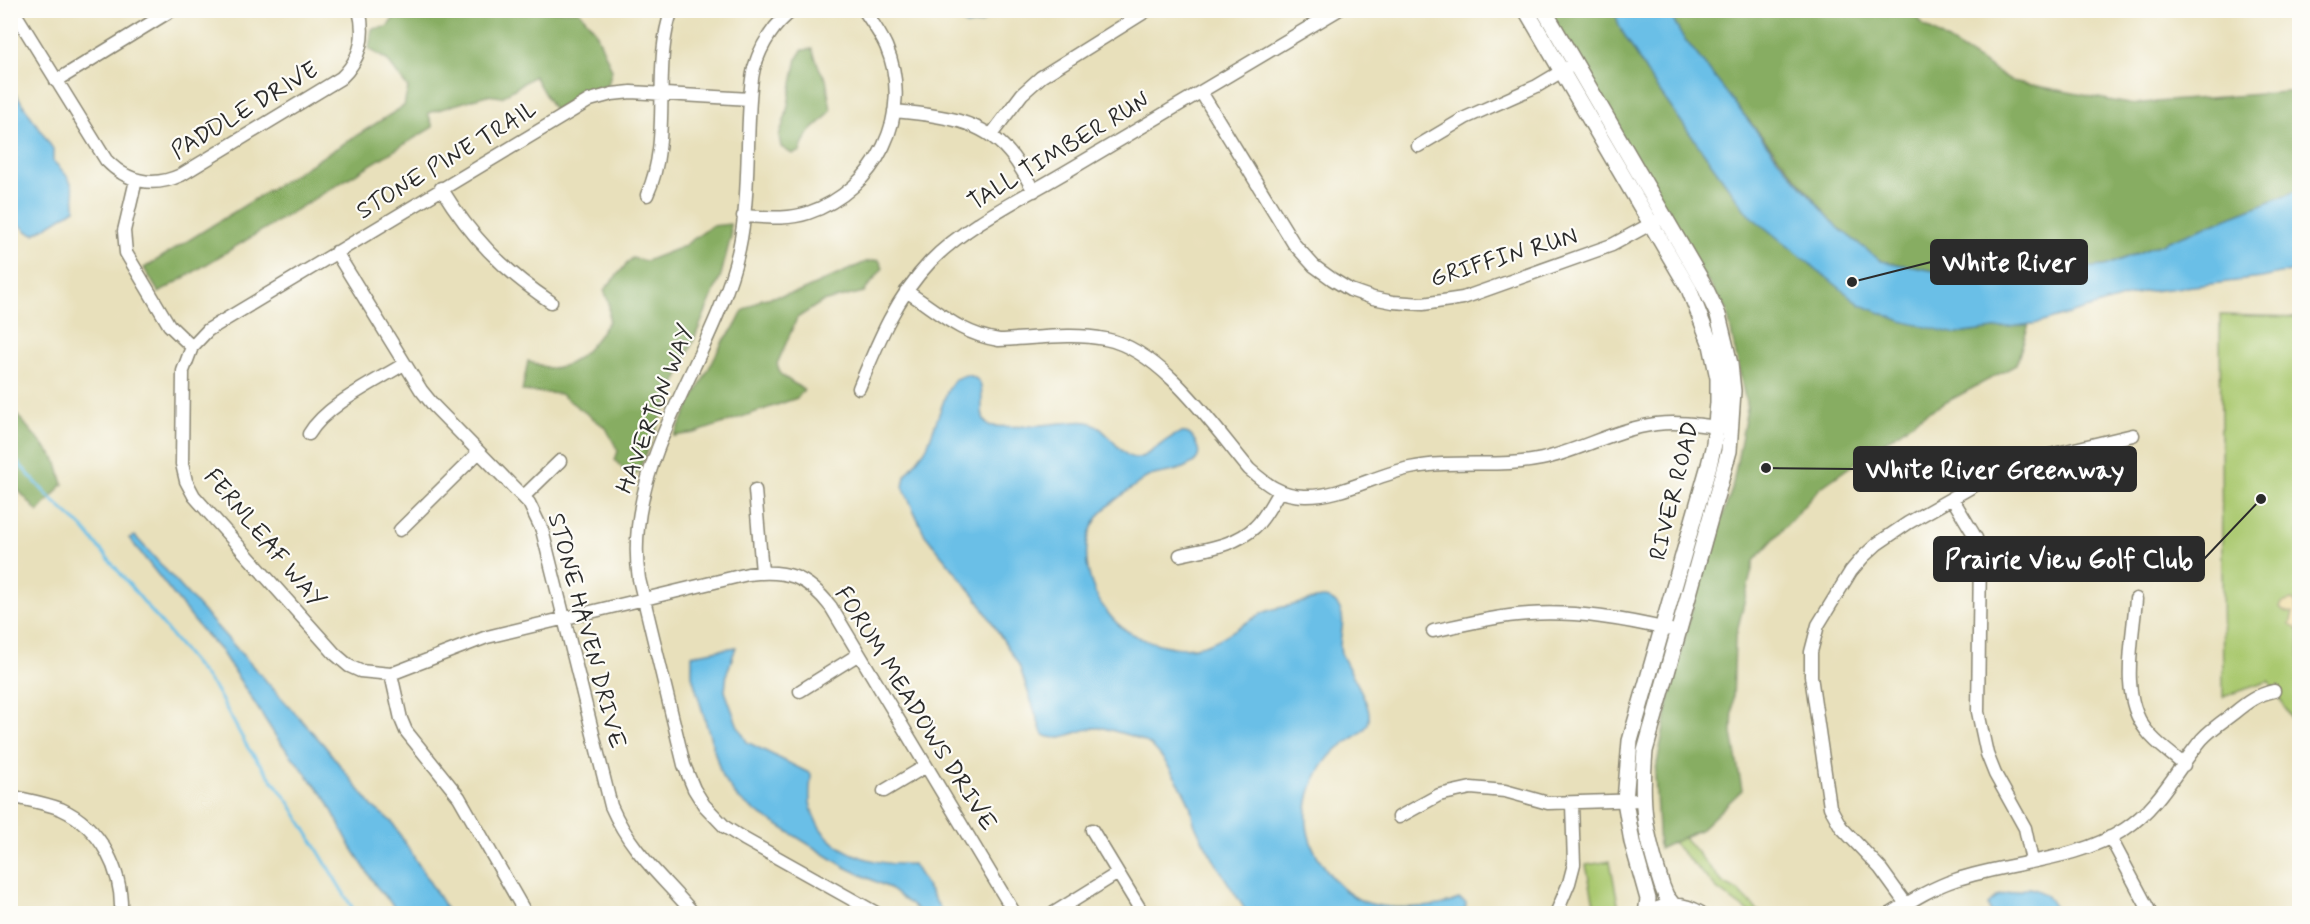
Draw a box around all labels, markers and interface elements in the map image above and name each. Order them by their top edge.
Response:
street label: PADDLE DRIVE [166,55,324,167]
street label: TALL TIMBER RUN [962,85,1156,219]
street label: STONE PINE TRAIL [351,95,543,227]
street label: GRIFFIN RUN [1427,221,1581,295]
callout: White River [1931,240,2087,284]
text: White River [1941,247,2077,281]
street label: HAVERTON WAY [609,320,703,498]
street label: RIVER ROAD [1643,418,1707,564]
callout: White River Greenway [1854,447,2136,491]
text: White River Greenway [1865,454,2124,488]
street label: FERNLEAF WAY [196,462,332,616]
street label: STONE HAVEN DRIVE [540,510,632,752]
callout: Prairie View Golf Club [1934,537,2204,581]
text: Prairie View Golf Club [1945,544,2193,578]
street label: FORUM MEADOWS DRIVE [827,581,1003,837]

